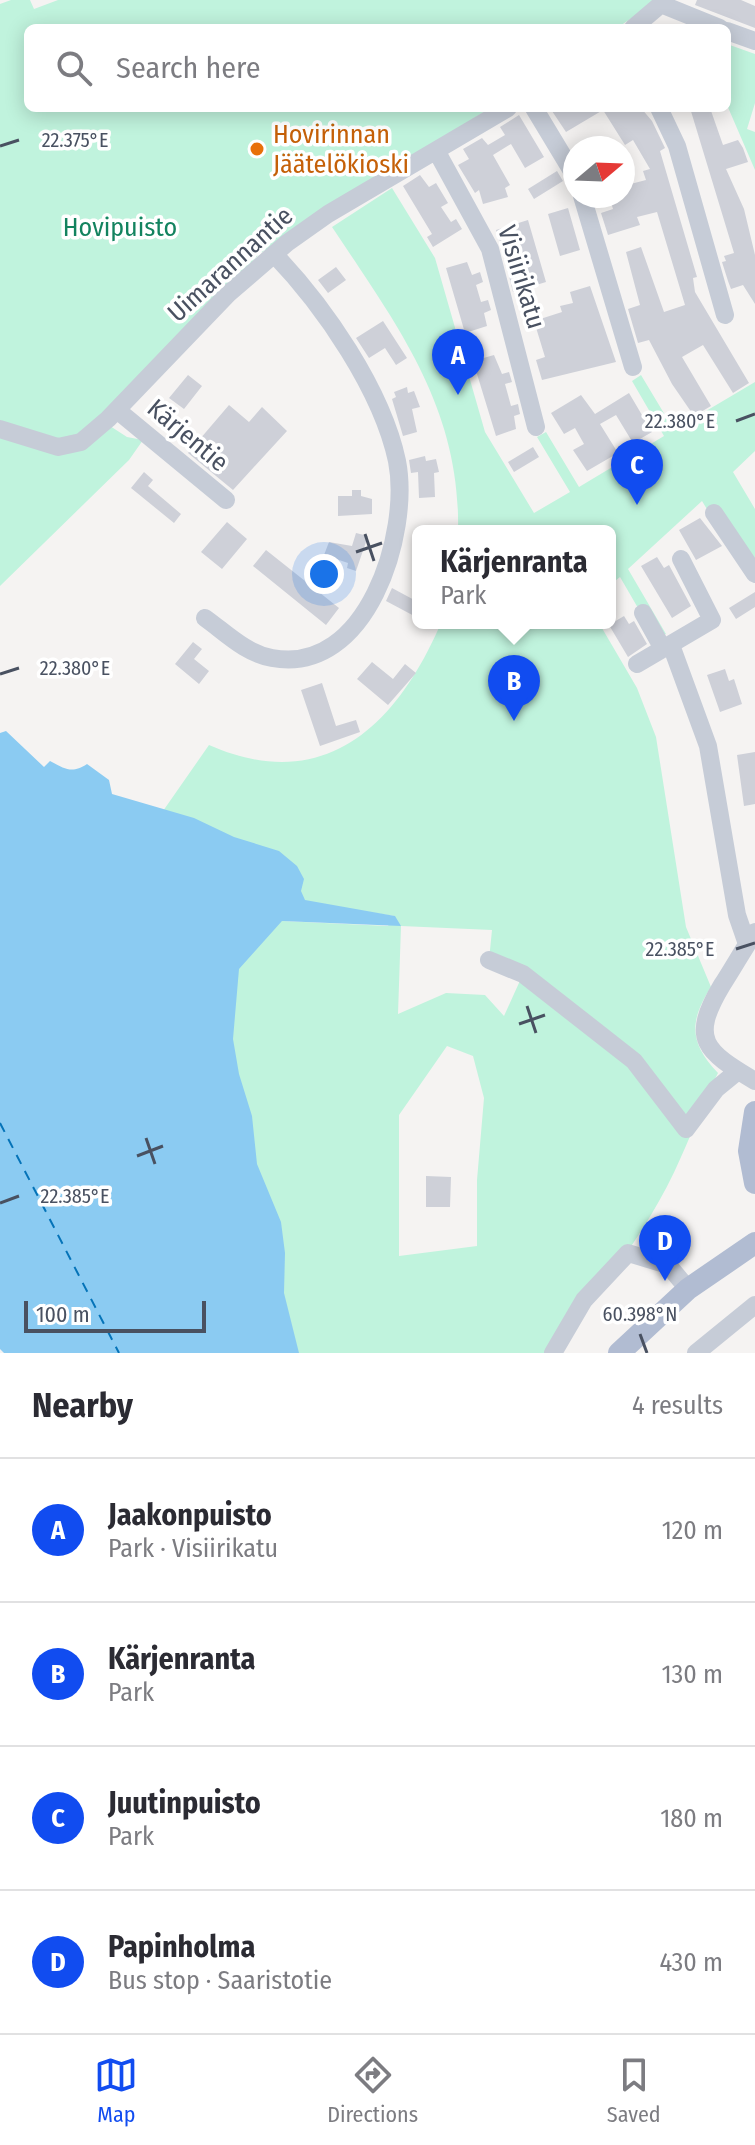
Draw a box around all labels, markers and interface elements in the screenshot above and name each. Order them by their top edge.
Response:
search box [24,24,731,112]
icon: search [52,46,96,90]
text: Search here [116,50,261,86]
place label: Hovirinnan Jäätelökioski [273,119,409,180]
text: 22.375°E [42,128,108,152]
north arrow [563,136,635,208]
marker: Hovirinnan Jäätelökioski [248,140,266,158]
street label: Uimarannantie [162,200,299,329]
park label: Hovipuisto [63,212,177,243]
street label: Visiirikatu [491,222,552,332]
pin: A [432,329,484,395]
street label: Kärjentie [141,393,234,478]
text: 22.380°E [645,409,715,433]
pin: C [611,439,663,505]
popup [412,525,616,629]
text: Kärjenranta [440,544,588,580]
your location [304,554,344,594]
text: Park [440,580,487,611]
pin: B [488,655,540,721]
text: 22.380°E [40,656,110,680]
text: 22.385°E [646,937,714,961]
text: 22.385°E [41,1184,109,1208]
pin: D [639,1215,691,1281]
scale bar [24,1297,206,1333]
text: 100 m [36,1301,90,1328]
text: 60.398°N [603,1302,677,1326]
text: Nearby [32,1385,133,1426]
text: 4 results [632,1390,723,1421]
text: Jaakonpuisto [108,1497,272,1533]
text: A [51,1515,65,1546]
text: 120 m [662,1515,723,1546]
text: Park · Visiirikatu [108,1533,278,1564]
text: Kärjenranta [108,1641,255,1677]
text: B [51,1659,65,1690]
text: 130 m [661,1659,723,1690]
text: Park [108,1677,154,1708]
text: Juutinpuisto [108,1785,261,1821]
text: C [51,1803,65,1834]
text: 180 m [660,1803,723,1834]
text: Park [108,1821,154,1852]
text: Papinholma [108,1929,255,1965]
text: D [50,1947,66,1978]
text: 430 m [659,1947,723,1978]
text: Bus stop · Saaristotie [108,1965,332,1996]
tab: Map [94,2053,138,2128]
tab: Directions [327,2053,418,2128]
tab: Saved [607,2053,661,2128]

